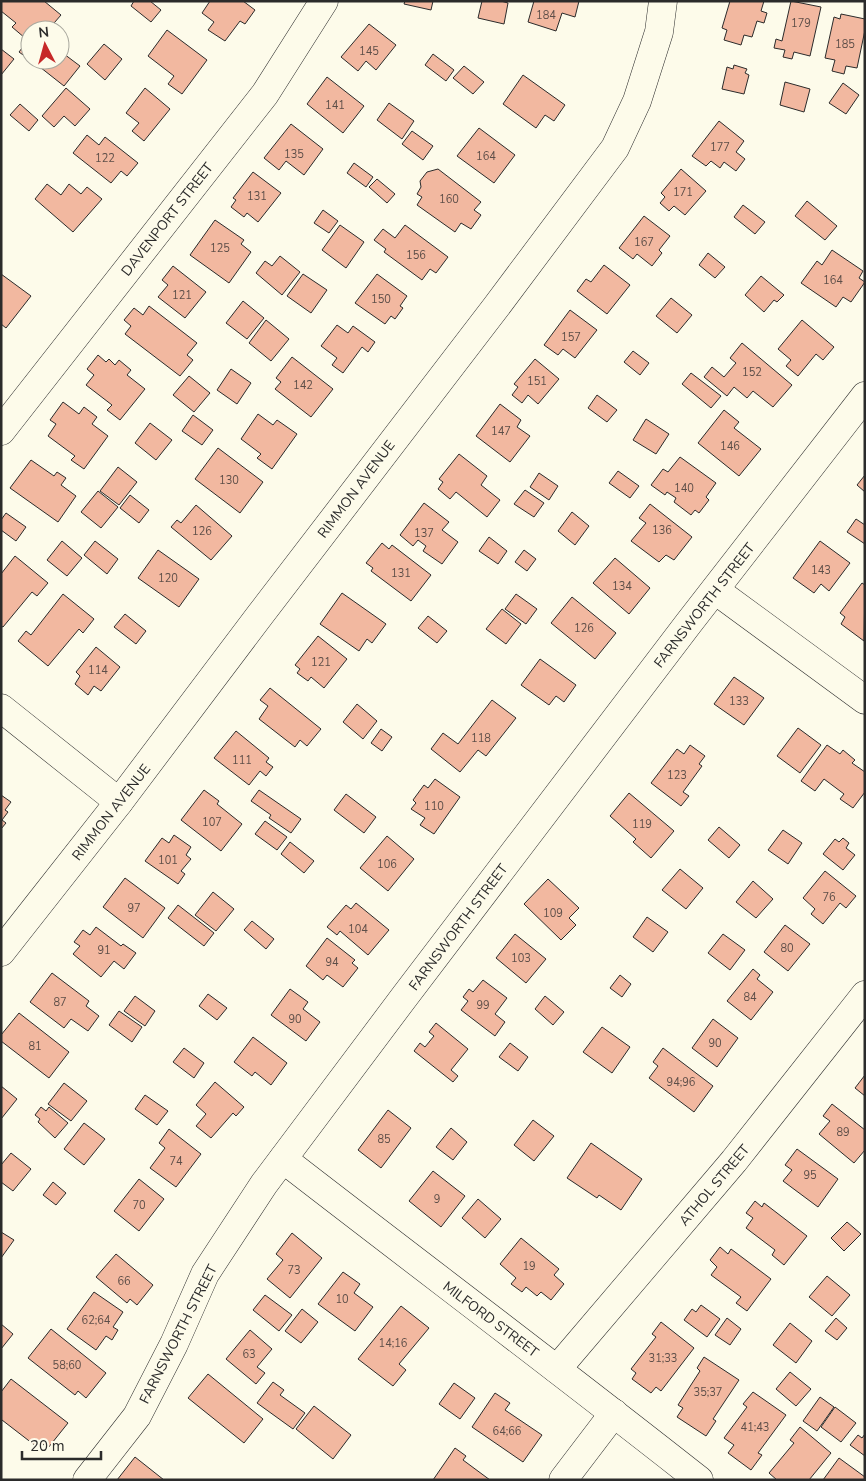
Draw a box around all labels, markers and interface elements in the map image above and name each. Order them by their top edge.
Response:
house number: 184 [536,8,556,23]
house number: 179 [791,16,811,31]
north arrow [20,20,70,70]
text: N [37,23,50,43]
house number: 185 [835,37,855,52]
house number: 145 [359,44,379,59]
house number: 141 [325,98,345,113]
house number: 177 [710,140,730,155]
house number: 135 [284,147,304,162]
house number: 164 [476,149,496,164]
house number: 122 [95,151,115,166]
street label: DAVENPORT STREET [117,158,218,280]
house number: 171 [673,185,693,200]
house number: 131 [247,189,267,204]
house number: 160 [439,192,459,207]
house number: 167 [634,235,654,250]
house number: 125 [210,241,230,256]
house number: 156 [406,248,426,263]
house number: 164 [823,273,843,288]
house number: 121 [172,288,192,303]
house number: 150 [371,292,391,307]
house number: 157 [561,330,581,345]
house number: 152 [742,365,762,380]
house number: 151 [527,374,547,389]
house number: 142 [293,378,313,393]
house number: 147 [491,424,511,439]
street label: RIMMON AVENUE [313,437,399,542]
house number: 146 [720,439,740,454]
house number: 130 [219,473,239,488]
house number: 140 [674,481,694,496]
house number: 136 [652,523,672,538]
house number: 126 [192,524,212,539]
house number: 137 [414,526,434,541]
street label: FARNSWORTH STREET [650,538,760,672]
house number: 143 [811,563,831,578]
house number: 131 [391,566,411,581]
house number: 120 [158,571,178,586]
house number: 134 [612,579,632,594]
house number: 126 [574,621,594,636]
house number: 121 [311,655,331,670]
house number: 114 [88,663,108,678]
house number: 133 [729,694,749,709]
house number: 118 [471,731,491,746]
house number: 111 [232,753,252,768]
street label: RIMMON AVENUE [68,760,155,864]
house number: 123 [667,768,687,783]
house number: 110 [424,799,444,814]
house number: 107 [202,815,222,830]
house number: 119 [632,817,652,832]
house number: 101 [158,853,178,868]
house number: 106 [377,857,397,872]
street label: FARNSWORTH STREET [405,860,513,994]
house number: 76 [822,890,836,905]
house number: 97 [127,901,141,916]
house number: 109 [543,906,563,921]
house number: 104 [348,922,368,937]
house number: 80 [780,941,794,956]
house number: 91 [97,943,111,958]
house number: 103 [511,951,531,966]
house number: 94 [325,955,339,970]
house number: 84 [743,990,757,1005]
house number: 87 [53,995,67,1010]
house number: 99 [476,998,490,1013]
house number: 90 [288,1012,302,1027]
house number: 90 [708,1036,722,1051]
house number: 81 [28,1039,42,1054]
house number: 94;96 [667,1075,696,1090]
house number: 89 [836,1125,850,1140]
house number: 85 [377,1132,391,1147]
street label: ATHOL STREET [675,1140,754,1230]
house number: 74 [169,1154,183,1169]
house number: 95 [803,1168,817,1183]
house number: 9 [434,1192,440,1207]
house number: 70 [132,1198,146,1213]
house number: 19 [522,1259,536,1274]
street label: FARNSWORTH STREET [135,1261,222,1407]
house number: 73 [287,1263,301,1278]
house number: 66 [117,1274,131,1289]
street label: MILFORD STREET [439,1277,543,1362]
house number: 10 [335,1292,349,1307]
house number: 62;64 [82,1313,111,1328]
house number: 14;16 [379,1336,408,1351]
house number: 63 [242,1347,256,1362]
house number: 31;33 [649,1351,677,1366]
house number: 58;60 [53,1358,82,1373]
house number: 35;37 [694,1385,722,1400]
house number: 41;43 [741,1420,769,1435]
house number: 64;66 [493,1424,522,1439]
scale bar [22,1428,101,1460]
text: 20 m [30,1436,65,1456]

